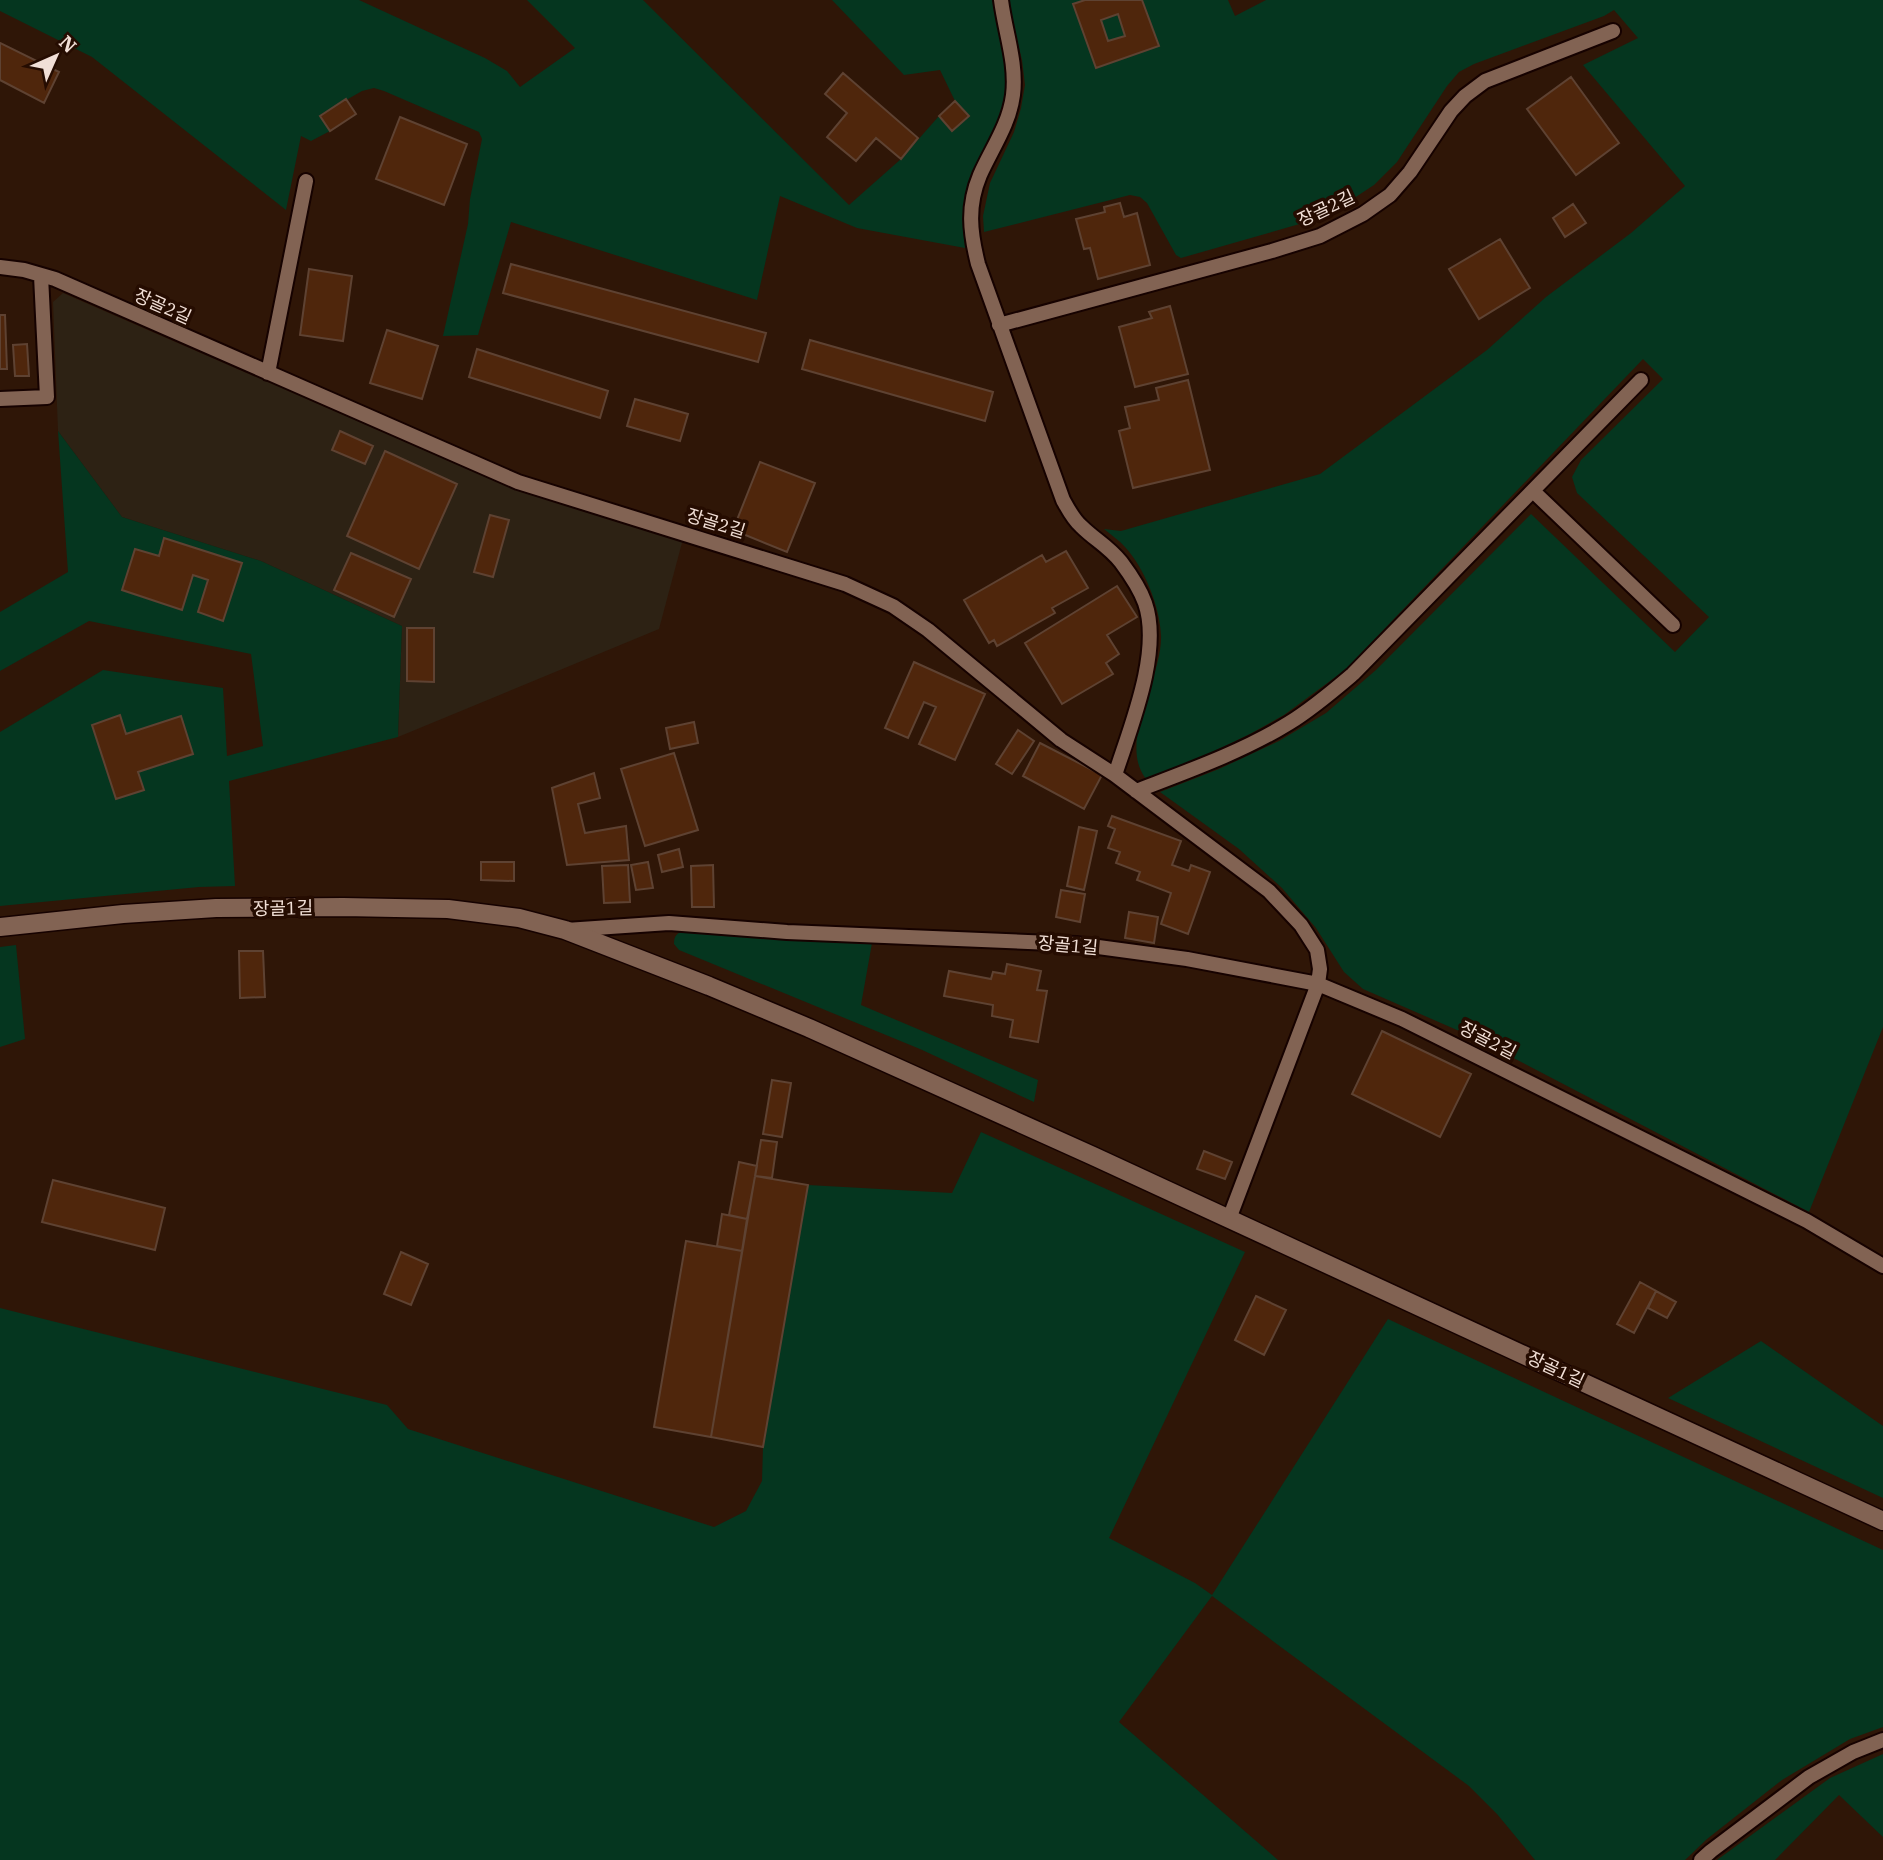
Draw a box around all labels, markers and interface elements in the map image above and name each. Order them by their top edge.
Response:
north arrow [21,21,91,91]
text: N [54,30,82,58]
street label: 장골2길 [1294,185,1358,231]
street label: 장골2길 [131,283,195,329]
street label: 장골2길 [684,503,748,543]
street label: 장골1길 [253,896,313,920]
street label: 장골1길 [1037,931,1099,959]
street label: 장골2길 [1456,1016,1520,1064]
street label: 장골1길 [1524,1346,1588,1392]

